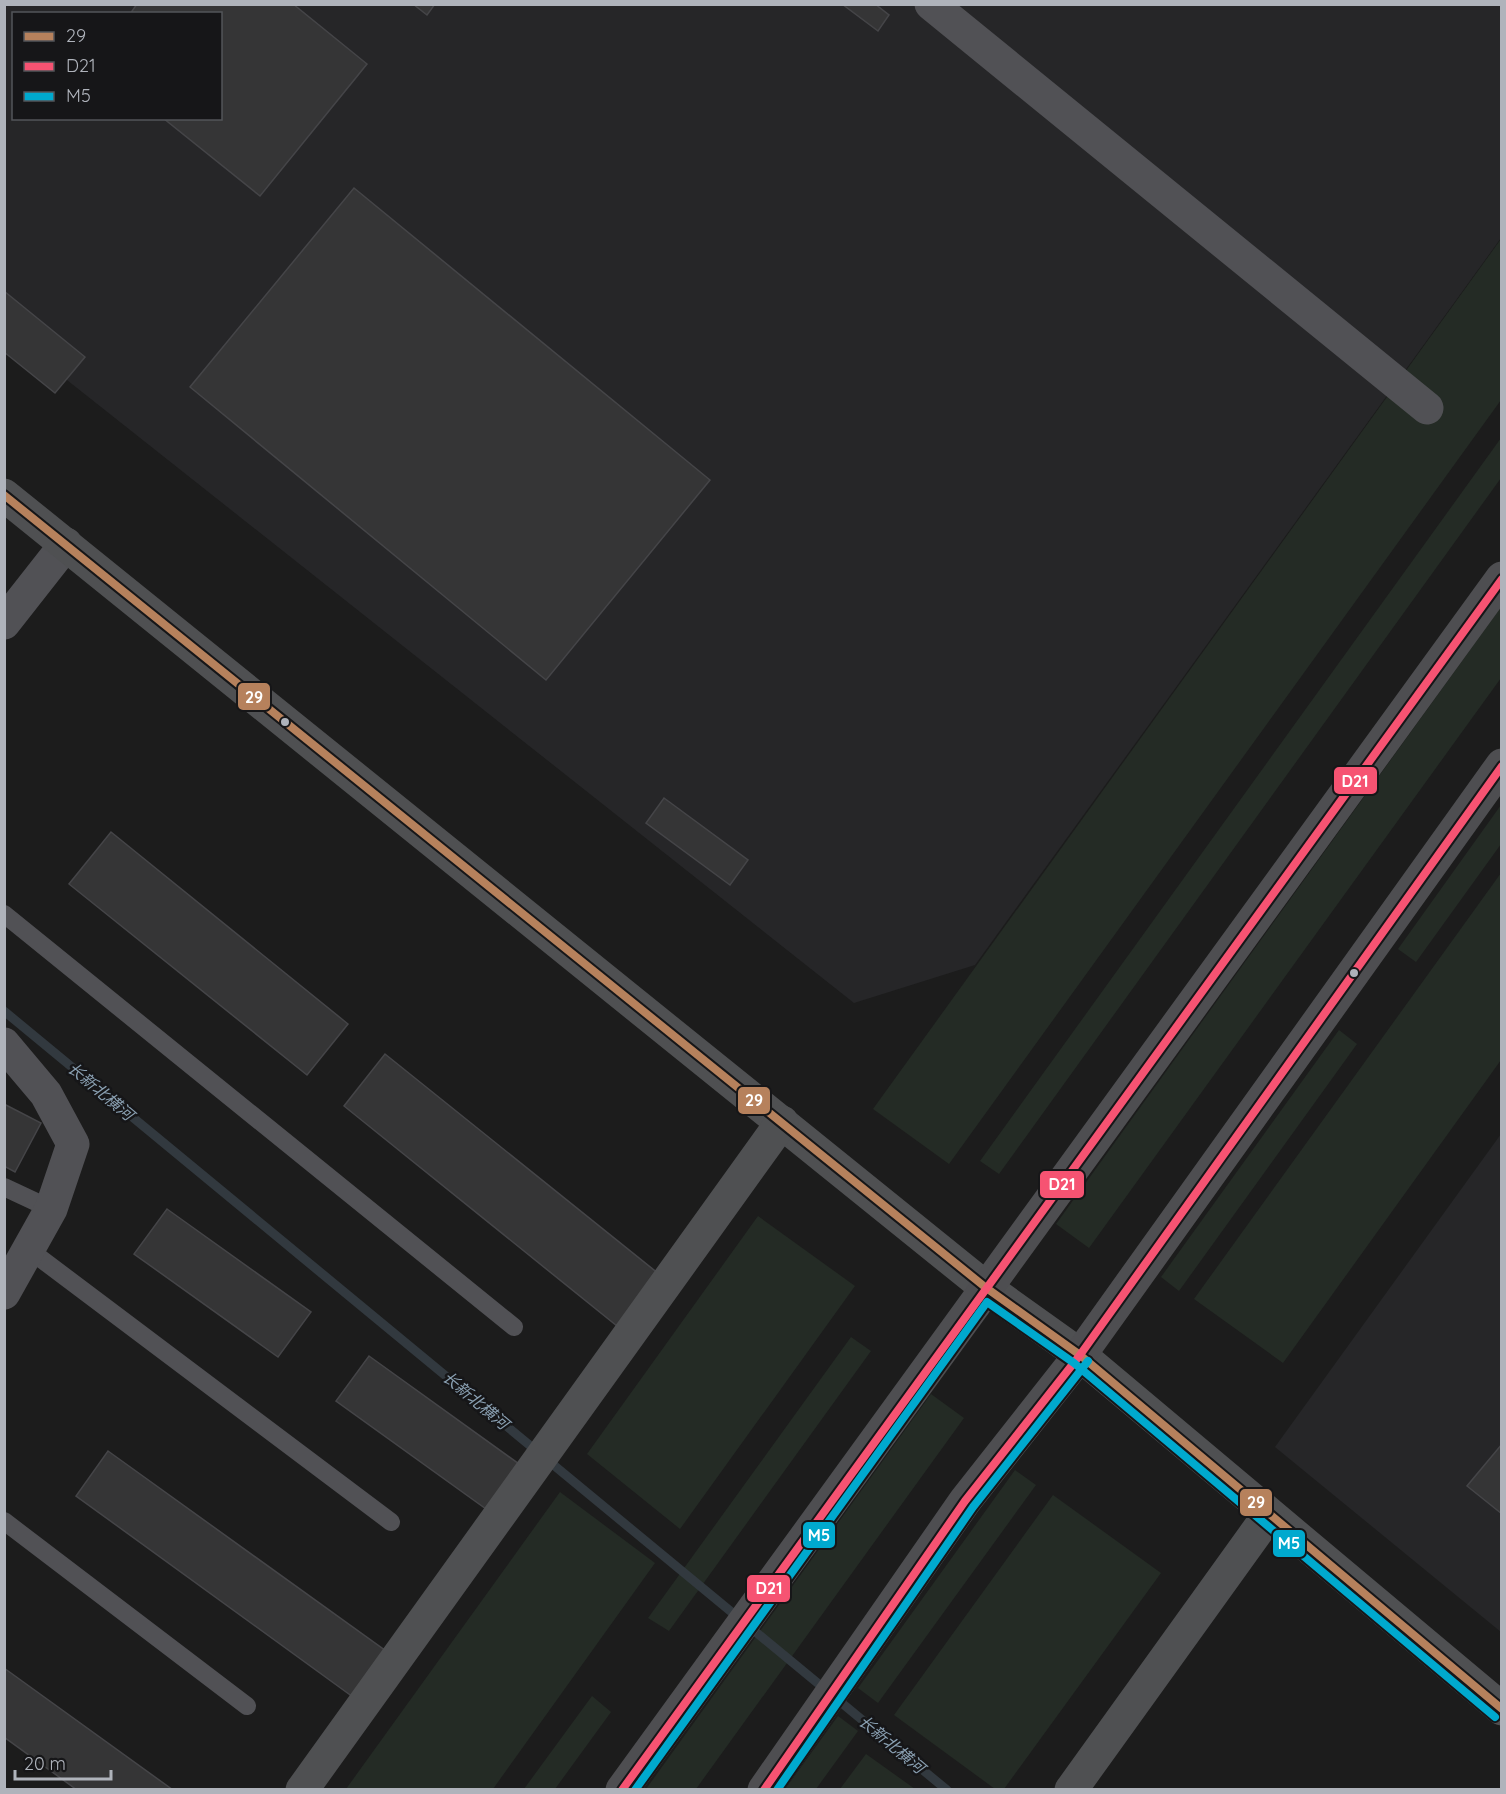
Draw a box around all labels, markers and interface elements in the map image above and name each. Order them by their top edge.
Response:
legend [12,12,222,120]
text: 29 [66,24,86,47]
text: D21 [66,54,96,77]
text: M5 [66,84,91,107]
line badge: 29 [237,682,271,711]
text: 29 [245,687,263,707]
unlabelled marker [279,716,291,728]
line badge: D21 [1333,766,1378,795]
text: D21 [1342,771,1368,791]
unlabelled marker [1348,967,1360,979]
water label: 长新北横河 [64,1058,140,1126]
line badge: 29 [737,1086,771,1115]
text: 29 [745,1090,763,1110]
line badge: D21 [1039,1170,1085,1199]
text: D21 [1049,1174,1075,1194]
water label: 长新北横河 [439,1367,515,1435]
line badge: 29 [1239,1488,1273,1517]
text: 29 [1247,1492,1265,1512]
line badge: M5 [802,1521,836,1549]
text: M5 [808,1525,830,1545]
line badge: M5 [1272,1529,1306,1558]
text: M5 [1278,1533,1300,1553]
line badge: D21 [746,1574,791,1603]
text: D21 [756,1578,782,1598]
water label: 长新北横河 [855,1711,931,1779]
scale bar [15,1743,111,1781]
text: 20 m [24,1752,66,1775]

